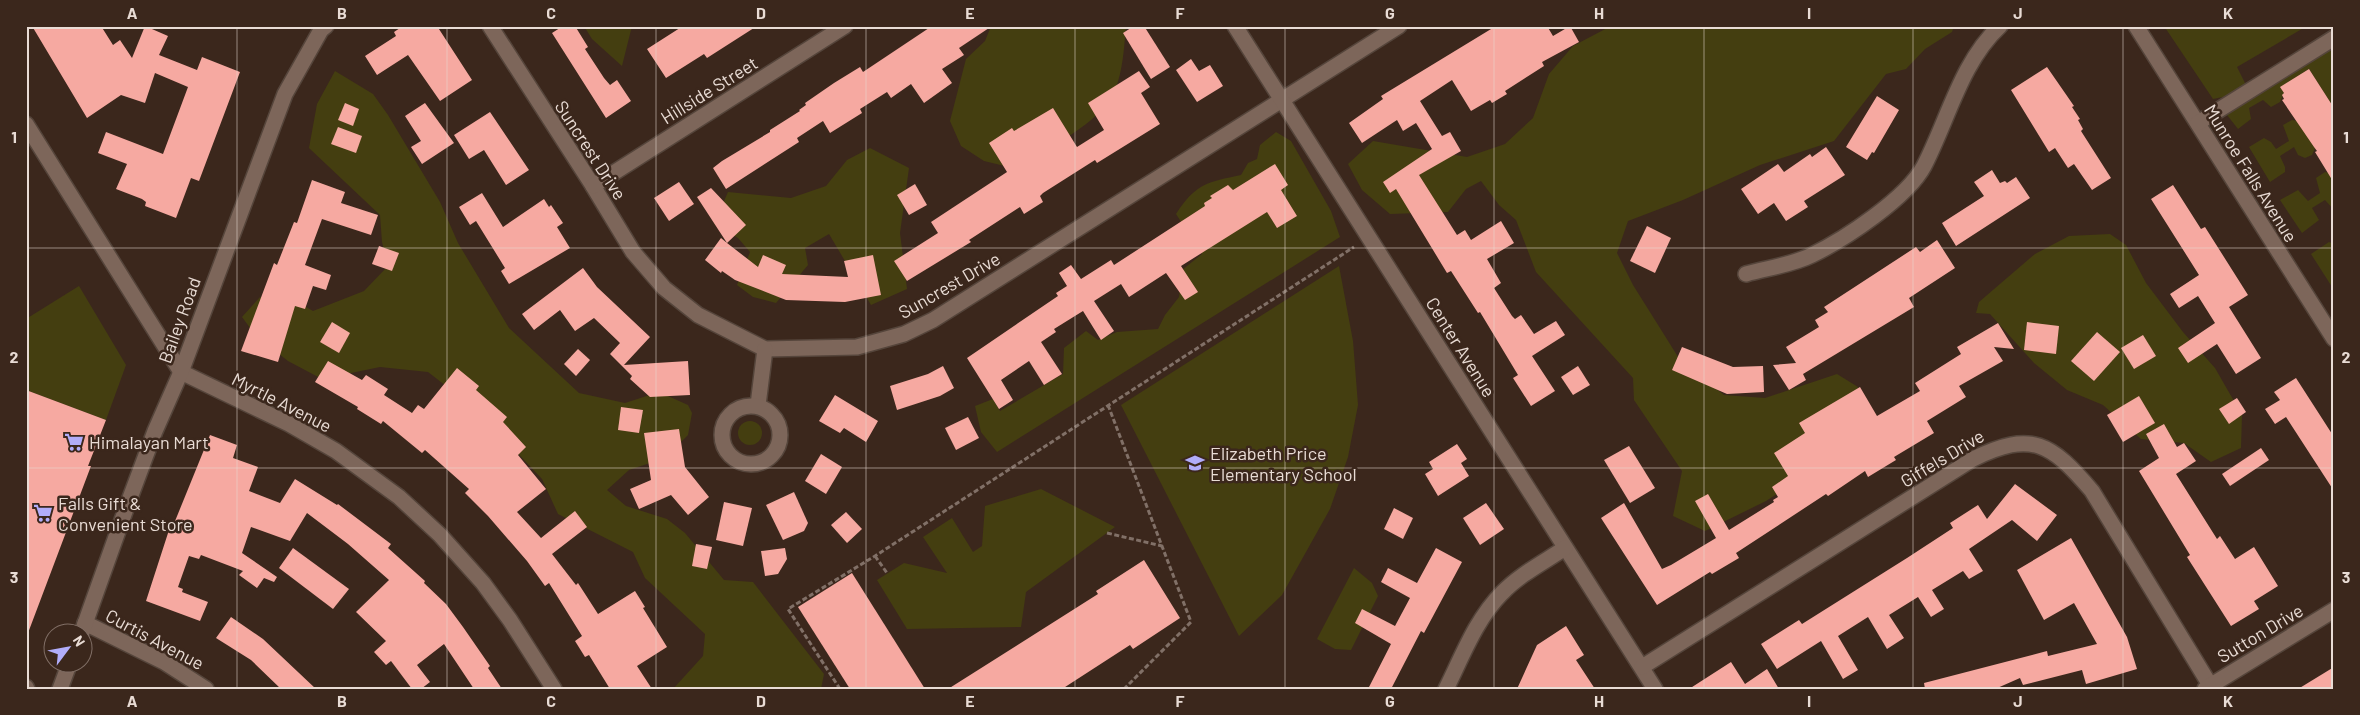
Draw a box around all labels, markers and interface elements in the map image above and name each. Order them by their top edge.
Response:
text: A [127,3,138,22]
text: B [337,3,347,22]
text: C [546,3,556,22]
text: D [756,3,766,22]
text: E [965,3,975,22]
text: F [1176,3,1185,22]
text: G [1385,3,1395,22]
text: H [1594,3,1604,22]
text: I [1807,3,1811,22]
text: J [2013,3,2023,22]
text: K [2223,3,2233,22]
street label: Hillside Street [657,52,761,128]
street label: Suncrest Drive [551,96,631,204]
street label: Munroe Falls Avenue [2200,100,2302,246]
text: 1 [11,127,17,146]
text: 1 [2343,127,2349,146]
street label: Suncrest Drive [894,247,1004,323]
street label: Bailey Road [153,274,205,366]
street label: Center Avenue [1422,293,1500,401]
text: 2 [10,347,19,366]
text: 2 [2342,347,2351,366]
street label: Myrtle Avenue [228,367,336,437]
street label: Giffels Drive [1896,424,1988,492]
supermarket icon: Himalayan Mart [63,431,85,453]
place label: Himalayan Mart [89,431,209,453]
place label: Elizabeth Price Elementary School [1210,442,1357,485]
school or university icon: Elizabeth Price Elementary School [1184,452,1206,474]
place label: Falls Gift & Convenient Store [58,492,193,535]
supermarket icon: Falls Gift & Convenient Store [32,502,54,524]
text: 3 [10,567,18,586]
text: 3 [2342,567,2350,586]
street label: Sutton Drive [2213,599,2307,667]
street label: Curtis Avenue [102,604,208,674]
north arrow [42,622,92,672]
text: N [70,632,89,649]
text: A [127,691,138,710]
text: B [337,691,347,710]
text: C [546,691,556,710]
text: D [756,691,766,710]
text: E [965,691,975,710]
text: F [1176,691,1185,710]
text: G [1385,691,1395,710]
text: H [1594,691,1604,710]
text: I [1807,691,1811,710]
text: J [2013,691,2023,710]
text: K [2223,691,2233,710]

